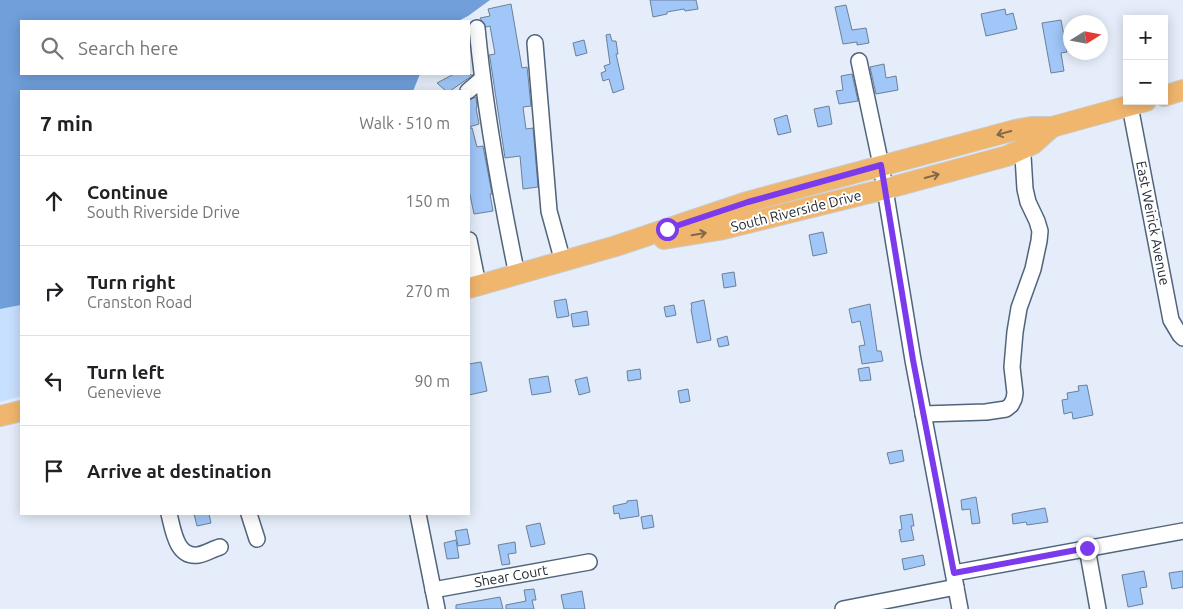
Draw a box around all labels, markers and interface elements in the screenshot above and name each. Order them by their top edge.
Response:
north arrow [1063,15,1108,60]
map controls [1123,15,1168,105]
button: + [1123,15,1168,60]
search box [20,20,470,75]
icon: search [38,34,66,62]
text: Search here [78,37,178,59]
button: − [1123,60,1168,105]
text: 7 min [40,111,93,135]
text: Walk · 510 m [359,114,450,132]
one-way arrow [997,128,1013,138]
street label: East Weirick Avenue [1133,159,1173,287]
one-way arrow [924,171,940,180]
text: Continue [87,181,168,203]
icon: ahead [40,187,68,215]
street label: South Riverside Drive [729,187,863,235]
text: 150 m [405,192,450,210]
text: South Riverside Drive [87,203,240,221]
route start [656,218,679,241]
one-way arrow [691,228,707,238]
text: Turn right [87,271,175,293]
icon: right [40,277,68,305]
text: 270 m [405,282,450,300]
text: Cranston Road [87,293,192,311]
text: Turn left [87,361,165,383]
icon: left [40,367,68,395]
text: 90 m [414,372,450,390]
text: Genevieve [87,383,162,401]
icon: arrive [40,457,68,485]
text: Arrive at destination [87,460,272,482]
route end [1076,537,1099,560]
street label: Shear Court [473,562,549,590]

